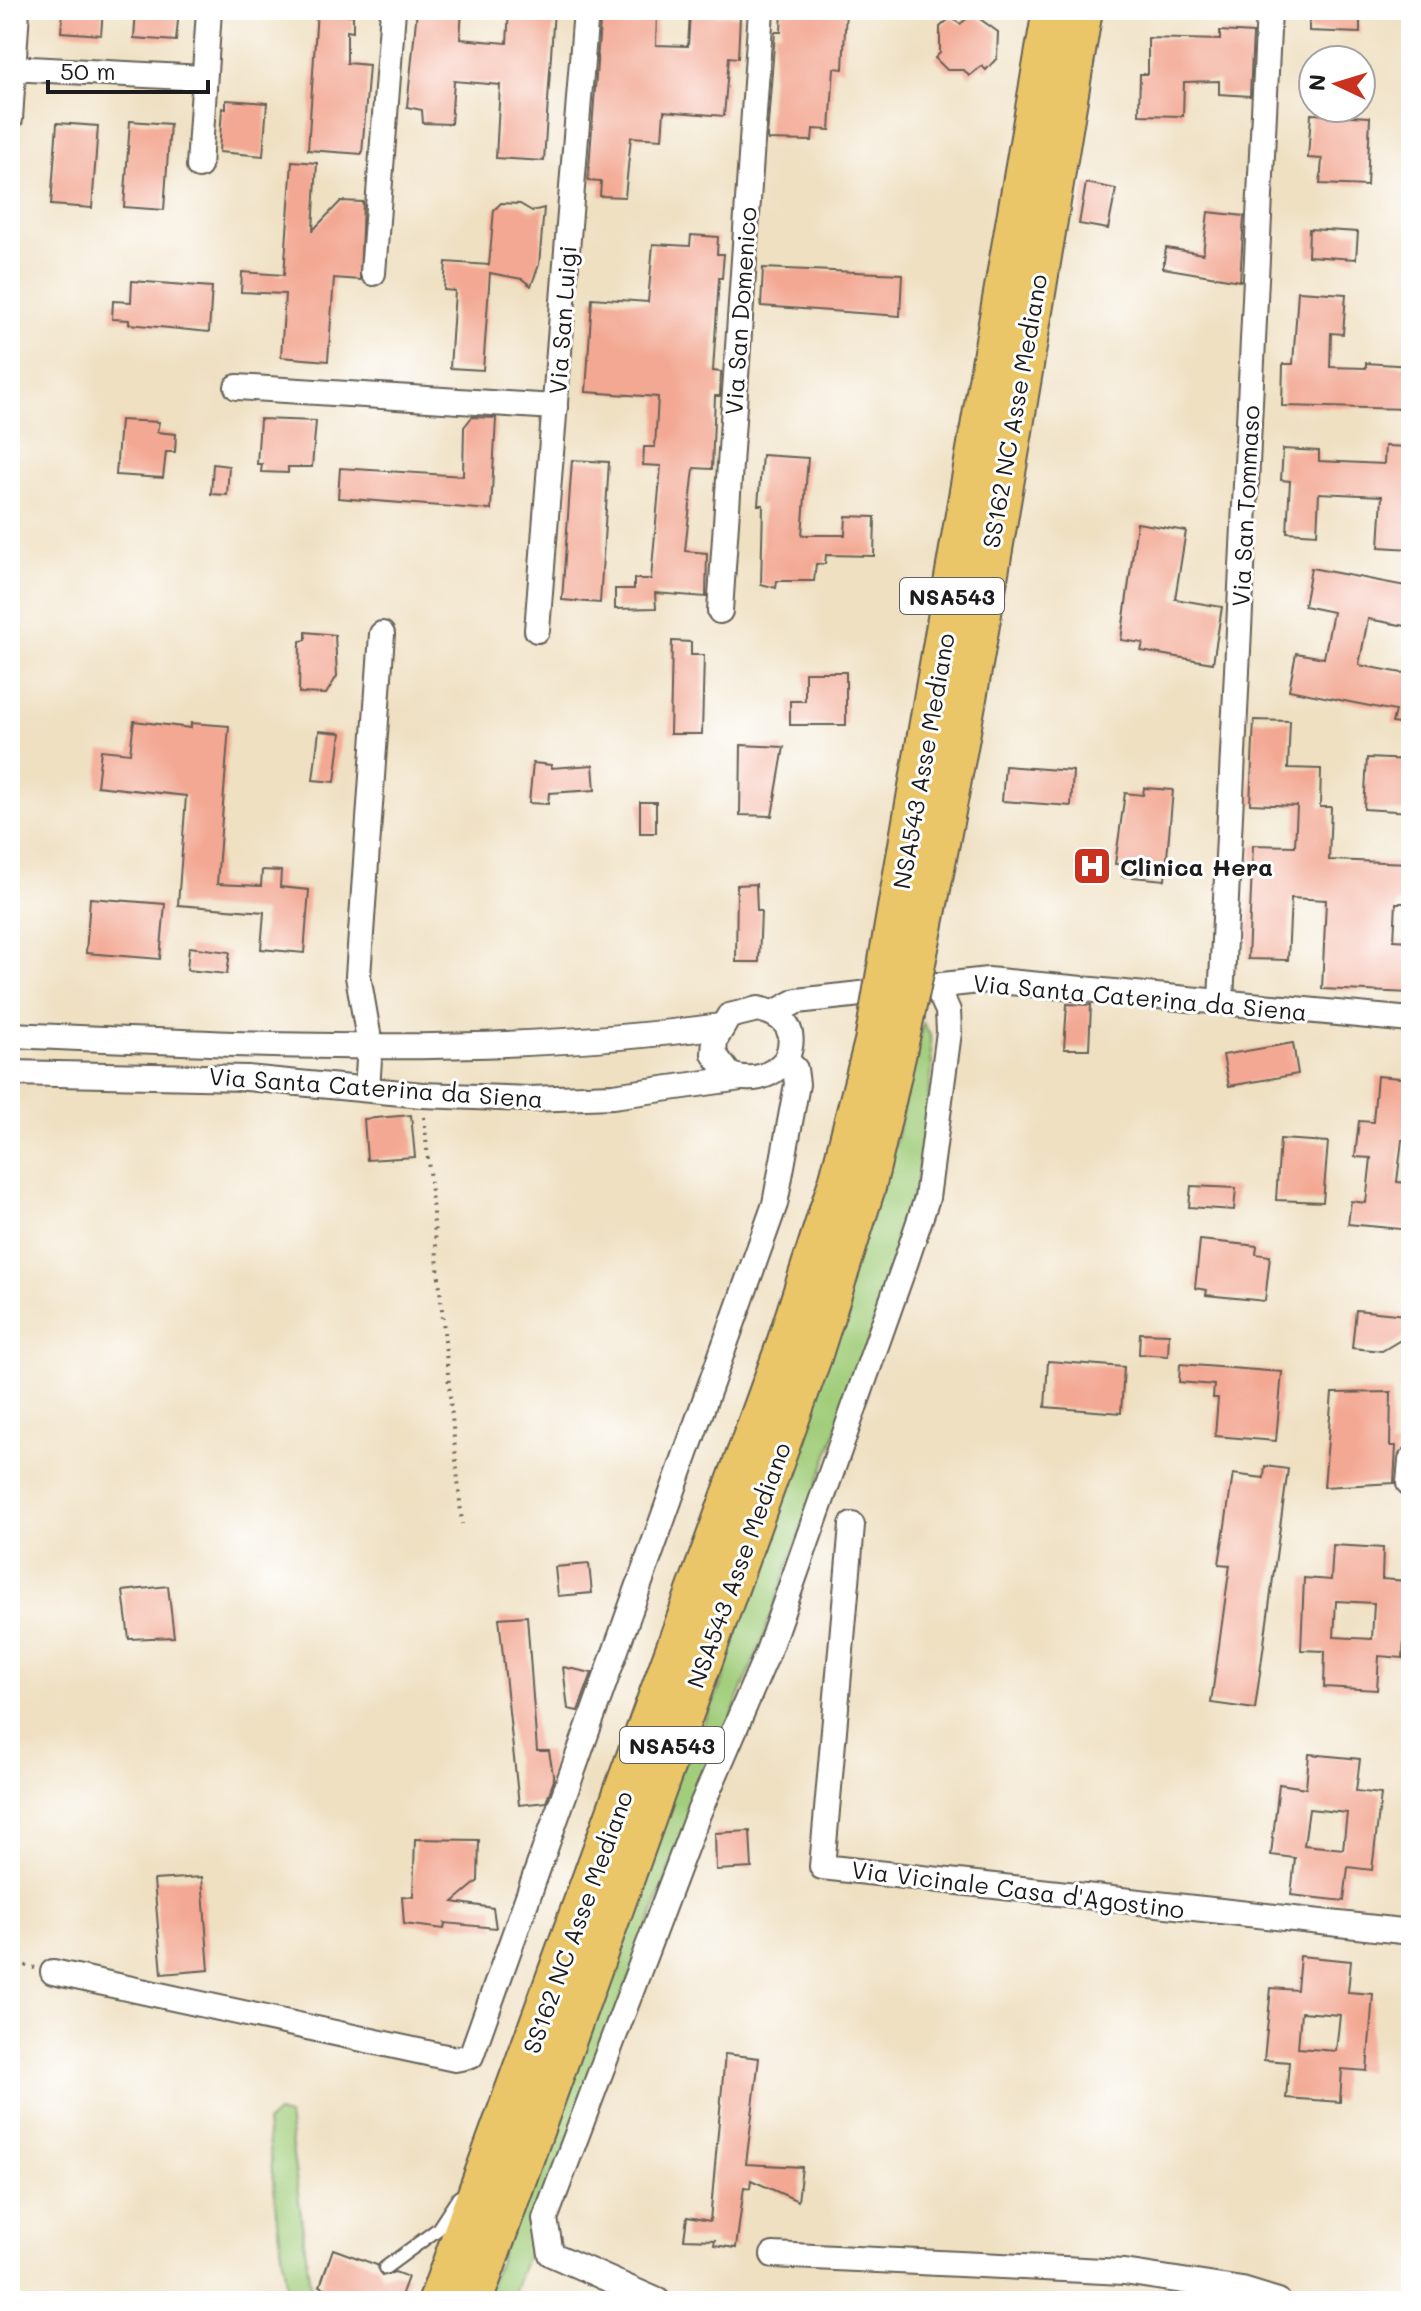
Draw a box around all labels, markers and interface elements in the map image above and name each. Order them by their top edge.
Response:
scale bar [48,44,208,94]
north arrow [1297,44,1377,124]
text: 50 m [60,55,116,86]
text: N [1302,73,1332,92]
street label: Via San Domenico [717,206,763,416]
street label: Via San Luigi [541,244,583,396]
street label: SS162 NC Asse Mediano [975,272,1053,550]
street label: Via San Tommaso [1224,405,1266,607]
road number: NSA543 [900,578,1004,614]
street label: NSA543 Asse Mediano [885,631,961,891]
hospital icon: Clinica Hera [1071,845,1113,887]
place label: Clinica Hera [1120,851,1273,882]
street label: Via Santa Caterina da Siena [972,967,1308,1027]
street label: Via Santa Caterina da Siena [208,1060,544,1114]
street label: NSA543 Asse Mediano [679,1438,797,1692]
road number: NSA543 [620,1727,724,1763]
street label: SS162 NC Asse Mediano [515,1786,639,2058]
street label: Via Vicinale Casa d'Agostino [850,1853,1186,1925]

